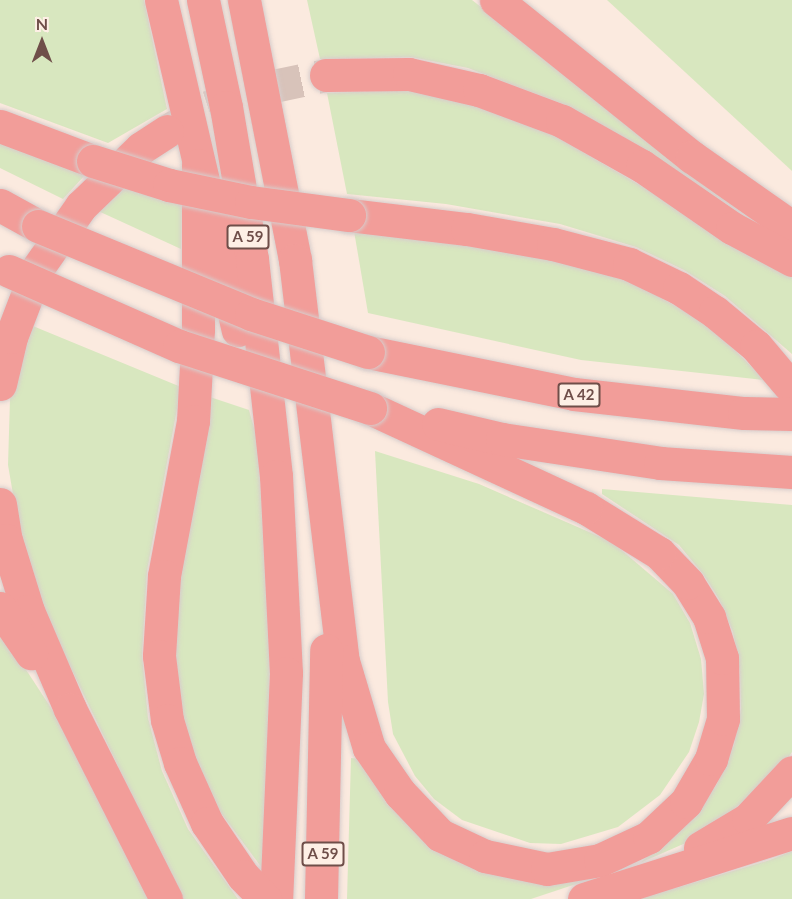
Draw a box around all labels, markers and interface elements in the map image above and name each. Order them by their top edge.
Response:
north arrow [12,12,72,72]
text: N [36,14,48,33]
road number: A 59 [226,225,270,249]
road number: A 42 [556,383,602,407]
road number: A 59 [300,842,346,866]

